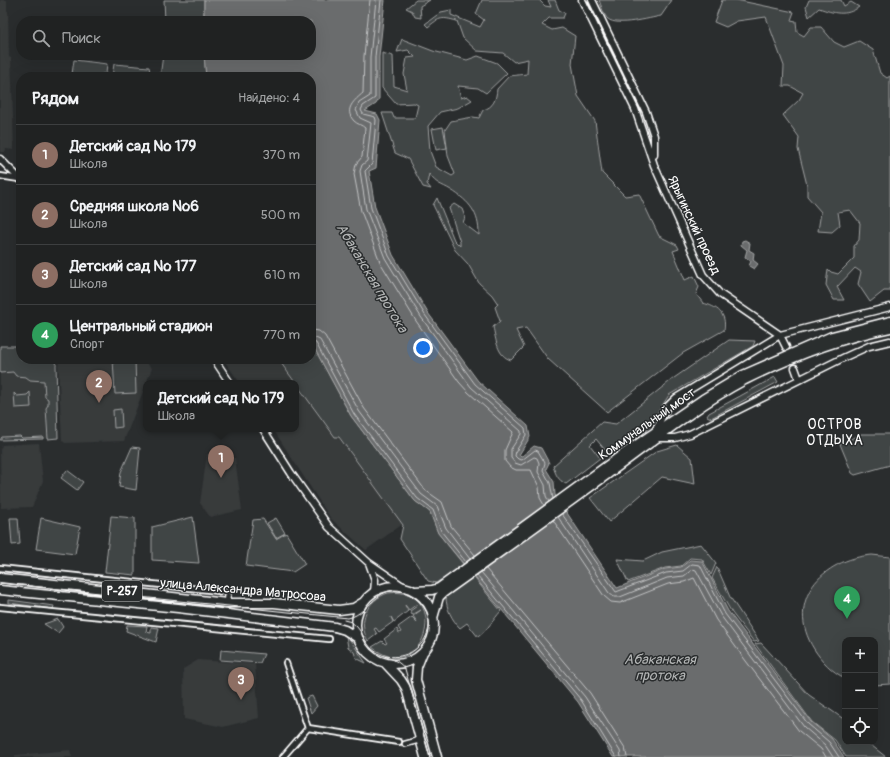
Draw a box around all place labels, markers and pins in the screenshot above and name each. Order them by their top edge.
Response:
pin: 2 [86,370,112,403]
pin: 1 [208,445,234,478]
pin: 4 [834,586,860,619]
pin: 3 [228,667,254,700]

